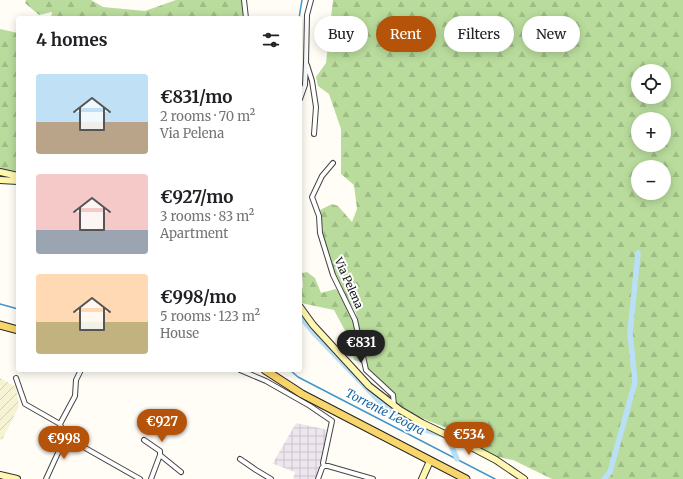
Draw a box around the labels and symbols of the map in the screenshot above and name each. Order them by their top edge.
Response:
street label: Via Pelena [331,254,366,311]
pin: €831 [337,330,385,364]
water label: Torrente Leogra [343,385,427,438]
pin: €927 [138,409,186,443]
pin: €534 [445,422,493,456]
pin: €998 [40,426,88,460]

